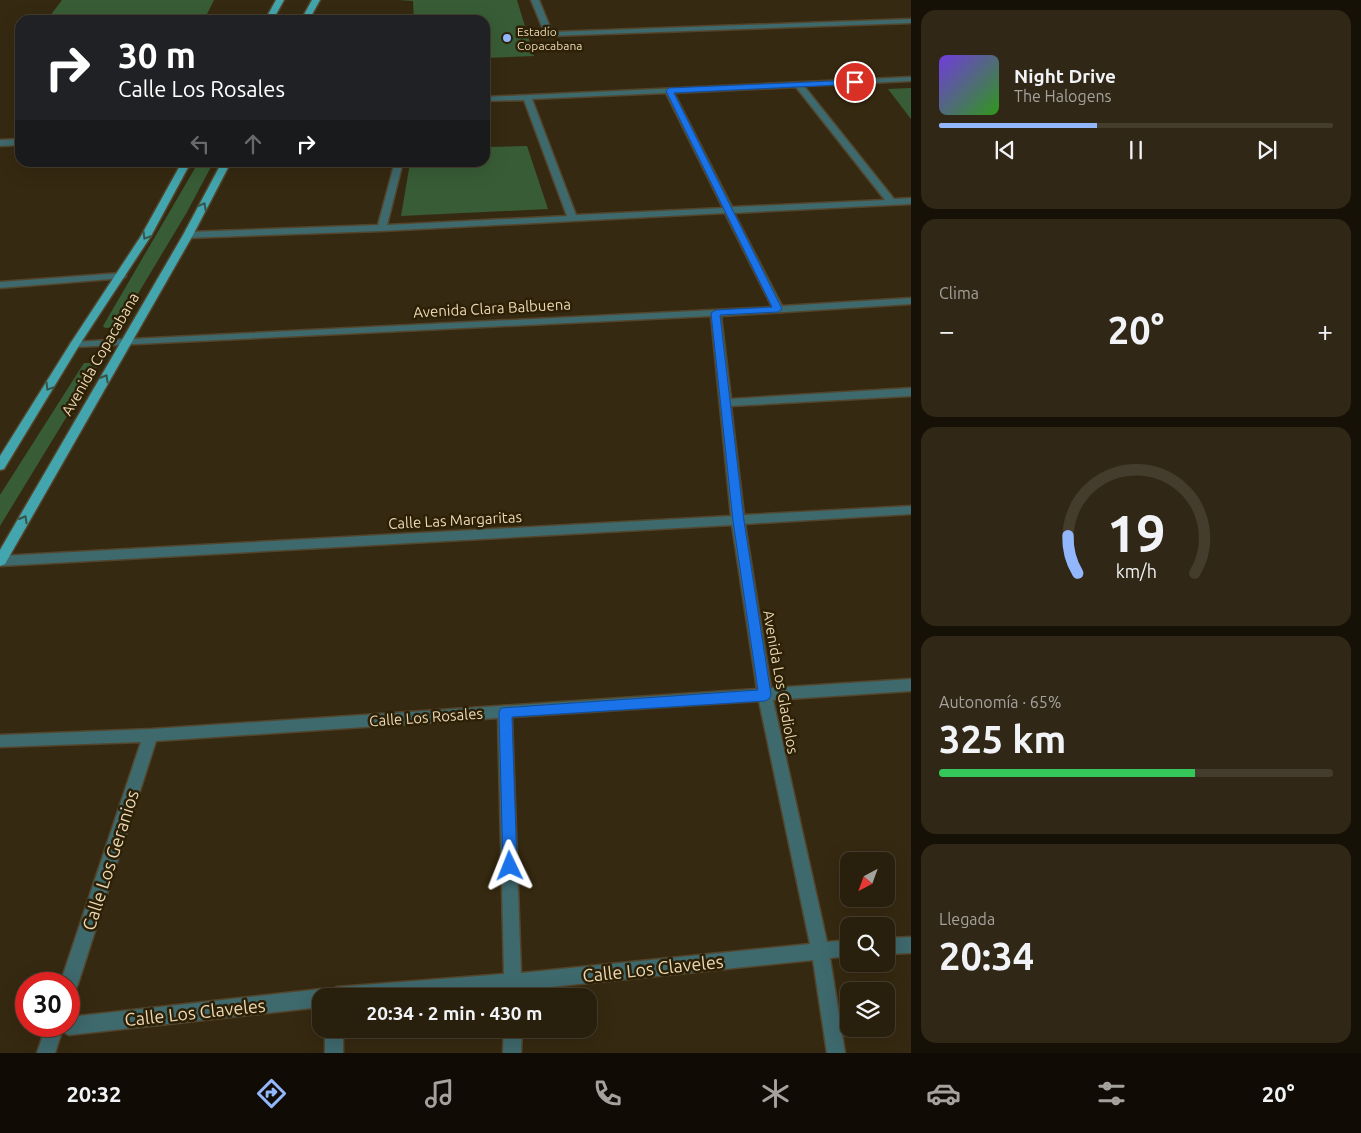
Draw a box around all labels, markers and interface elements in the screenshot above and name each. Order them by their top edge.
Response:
place label: Estadio Copacabana [517,25,582,52]
marker: Estadio Copacabana [501,32,513,44]
icon: right [35,35,100,100]
text: 30 m [118,35,196,75]
pin [834,61,876,103]
text: Night Drive [1014,65,1116,87]
icon: arrive [841,68,869,96]
text: Calle Los Rosales [118,76,285,101]
text: The Halogens [1014,87,1112,105]
icon: left [186,130,214,158]
icon: ahead [239,130,267,158]
icon: right [292,130,320,158]
icon: previous [991,136,1019,164]
icon: pause [1122,136,1150,164]
icon: next [1253,136,1281,164]
one-way arrow [197,203,207,212]
one-way arrow [142,230,152,239]
text: Clima [939,284,979,302]
street label: Avenida Copacabana [58,290,142,418]
street label: Avenida Clara Balbuena [413,295,571,321]
text: 20° [1108,309,1164,351]
text: − [939,315,955,346]
text: + [1317,315,1333,346]
one-way arrow [99,374,109,383]
one-way arrow [45,382,55,391]
text: 19 [1107,504,1165,562]
street label: Calle Las Margaritas [388,508,522,532]
one-way arrow [18,515,28,524]
text: km/h [1115,561,1157,581]
street label: Avenida Los Gladiolos [760,609,802,755]
text: Autonomía · 65% [939,693,1061,711]
street label: Calle Los Rosales [369,705,483,729]
text: 325 km [939,718,1066,760]
street label: Calle Los Geranios [78,787,142,933]
position arrow [483,839,535,891]
north arrow [840,852,895,908]
map controls [840,852,895,1037]
text: Llegada [939,910,995,928]
button: search [840,917,895,972]
text: 20:34 [939,935,1034,977]
street label: Calle Los Claveles [582,951,725,985]
speed limit sign: 30 [15,972,80,1037]
button: layers [840,982,895,1037]
street label: Calle Los Claveles [124,995,267,1029]
text: 20:34 · 2 min · 430 m [367,1002,542,1024]
icon: directions [254,1076,289,1111]
icon: music [422,1076,457,1111]
icon: phone [590,1076,625,1111]
icon: climate [758,1076,793,1111]
icon: car [926,1076,961,1111]
icon: filters [1094,1076,1129,1111]
text: 20:32 [66,1081,122,1106]
text: 20° [1262,1081,1294,1106]

